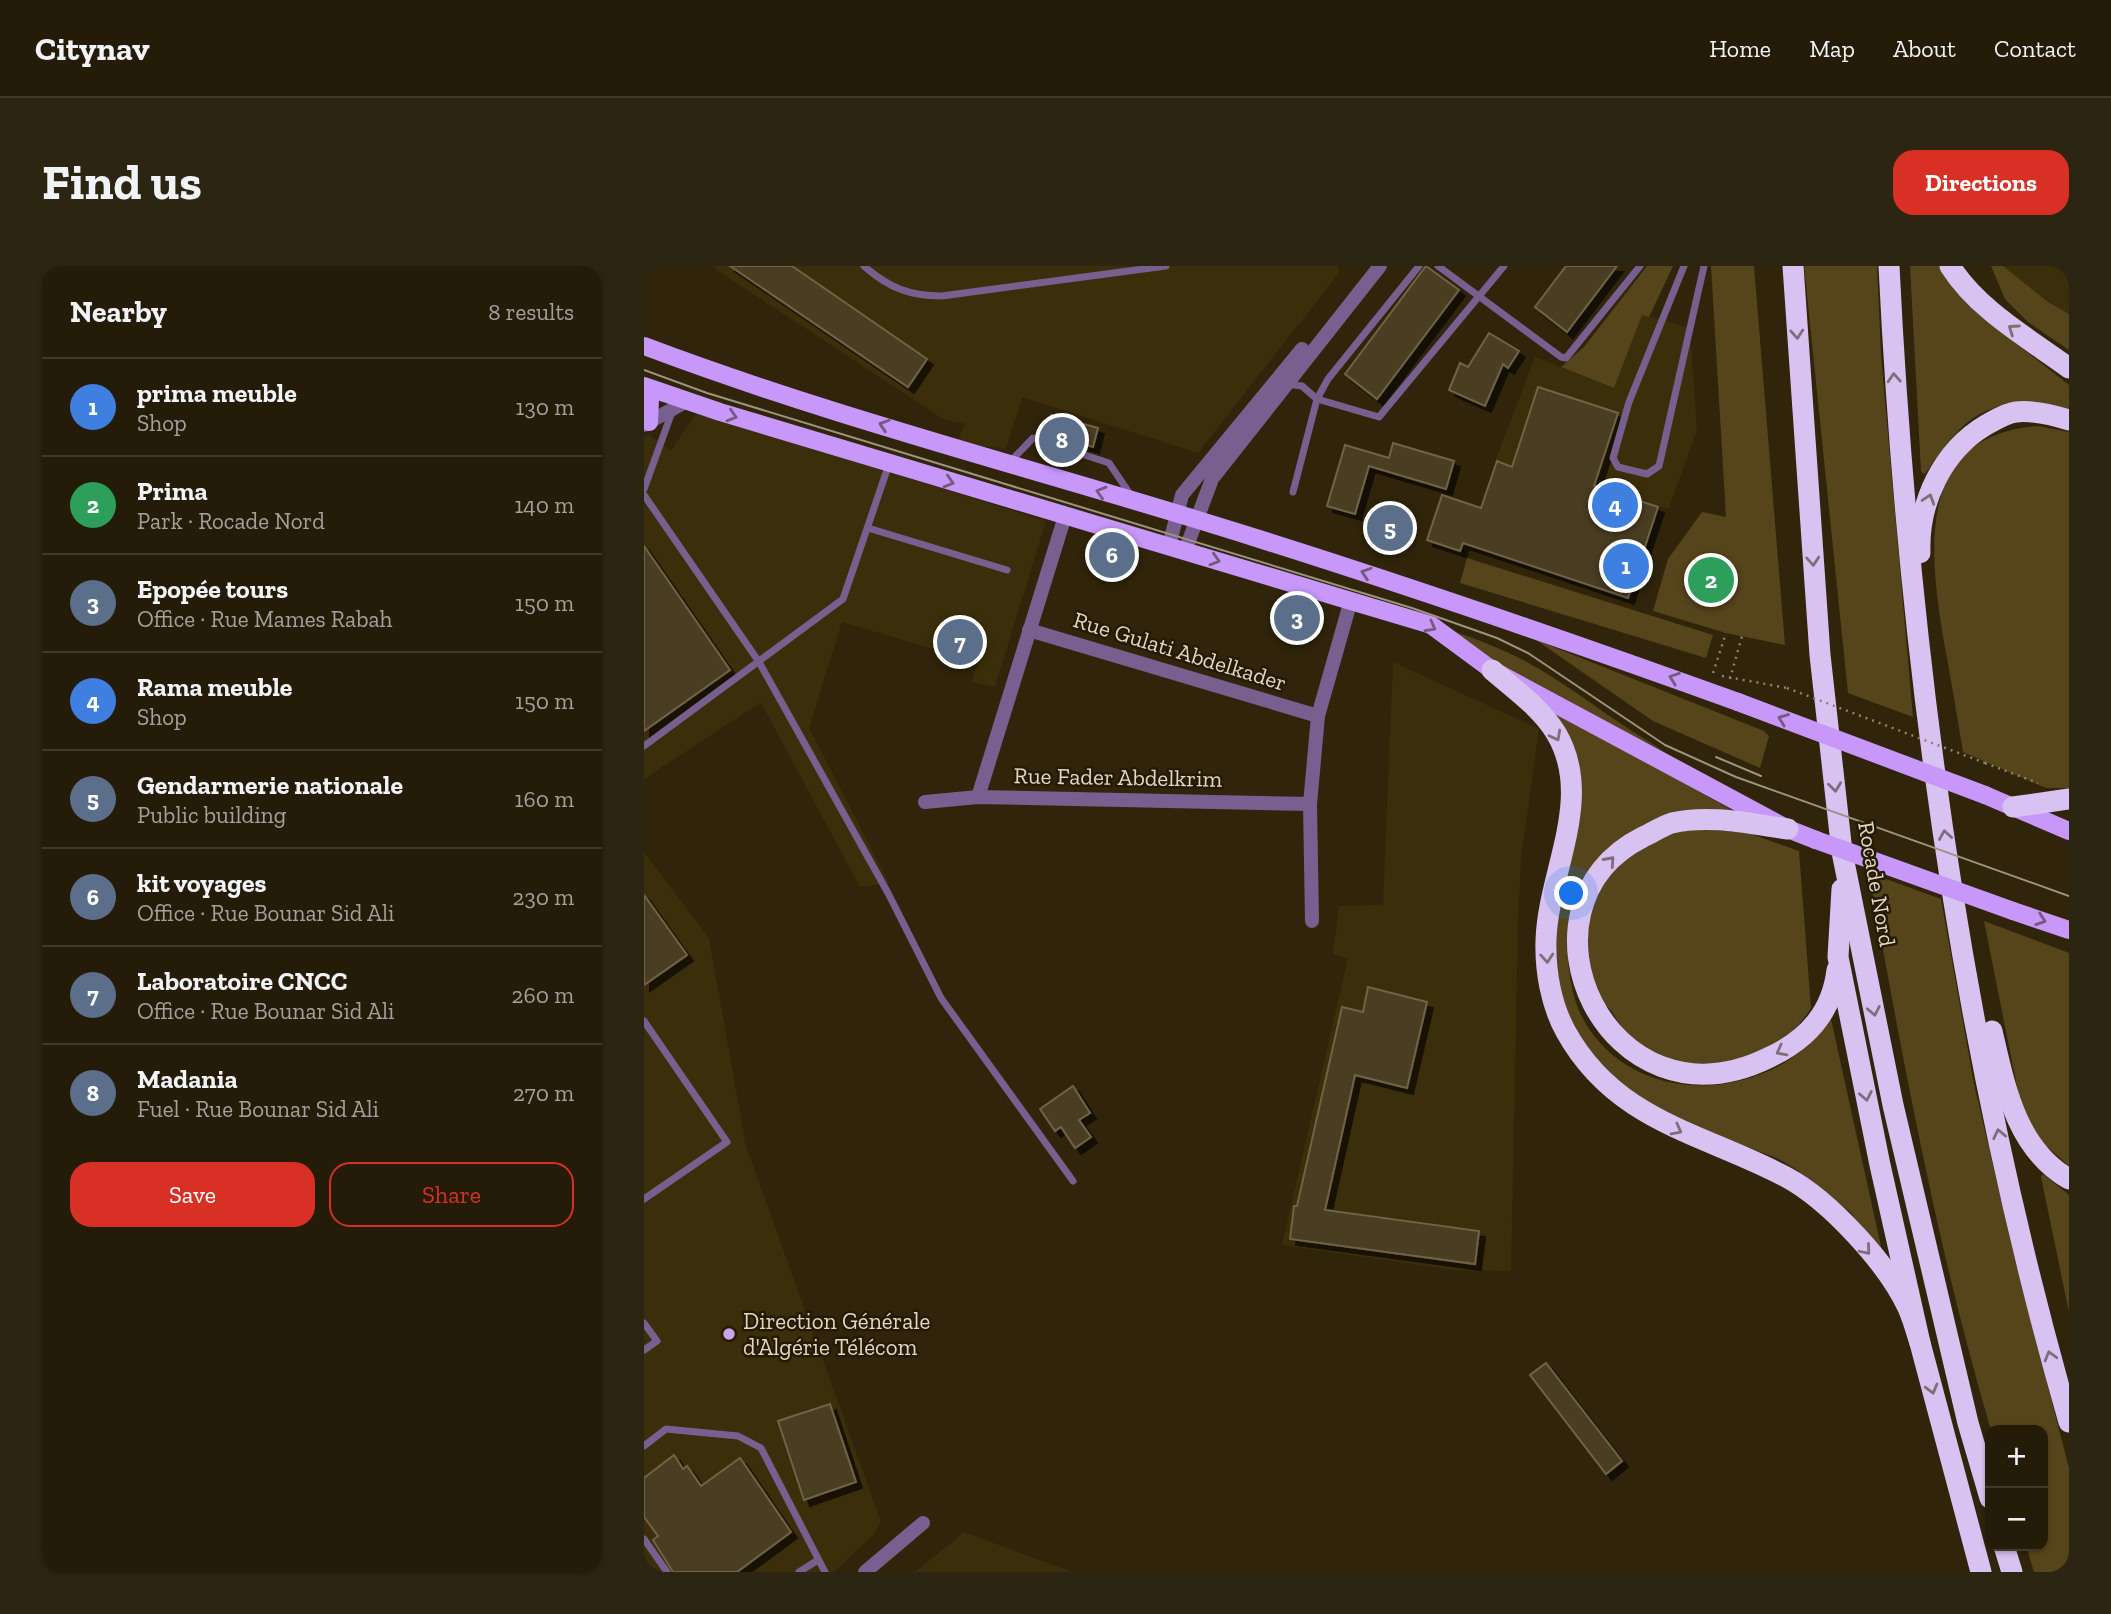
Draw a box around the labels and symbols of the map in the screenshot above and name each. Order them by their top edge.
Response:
one-way arrow [2008,325,2021,337]
one-way arrow [1789,329,1804,340]
one-way arrow [1887,372,1902,383]
one-way arrow [725,408,737,422]
pin: 8 [1039,414,1085,466]
one-way arrow [878,419,891,433]
one-way arrow [943,473,955,488]
pin: 4 [1592,479,1638,531]
one-way arrow [1095,486,1107,501]
one-way arrow [1921,494,1935,506]
pin: 5 [1367,502,1413,554]
pin: 6 [1089,529,1135,581]
pin: 1 [1603,540,1649,592]
one-way arrow [1208,551,1220,566]
pin: 2 [1688,554,1734,606]
one-way arrow [1805,556,1820,567]
one-way arrow [1360,567,1372,582]
pin: 3 [1274,592,1320,644]
street label: Rue Gulati Abdelkader [1070,605,1290,697]
pin: 7 [937,616,983,668]
one-way arrow [1424,619,1437,633]
one-way arrow [1668,673,1680,687]
one-way arrow [1778,713,1790,727]
one-way arrow [1548,729,1562,742]
street label: Rue Fader Abdelkrim [1013,761,1223,793]
one-way arrow [1827,782,1842,793]
street label: Rocade Nord [1852,819,1902,949]
one-way arrow [1937,829,1952,841]
one-way arrow [1602,857,1614,870]
your location [1554,876,1588,910]
one-way arrow [2034,912,2046,926]
one-way arrow [1539,953,1554,964]
one-way arrow [1866,1005,1881,1017]
one-way arrow [1776,1043,1788,1057]
one-way arrow [1858,1090,1873,1102]
one-way arrow [1670,1122,1682,1135]
one-way arrow [1993,1128,2008,1140]
one-way arrow [1858,1241,1870,1254]
place label: Direction Générale d'Algérie Télécom [743,1307,930,1361]
marker: Direction Générale d'Algérie Télécom [721,1326,737,1342]
one-way arrow [2044,1350,2059,1362]
one-way arrow [1924,1383,1938,1395]

